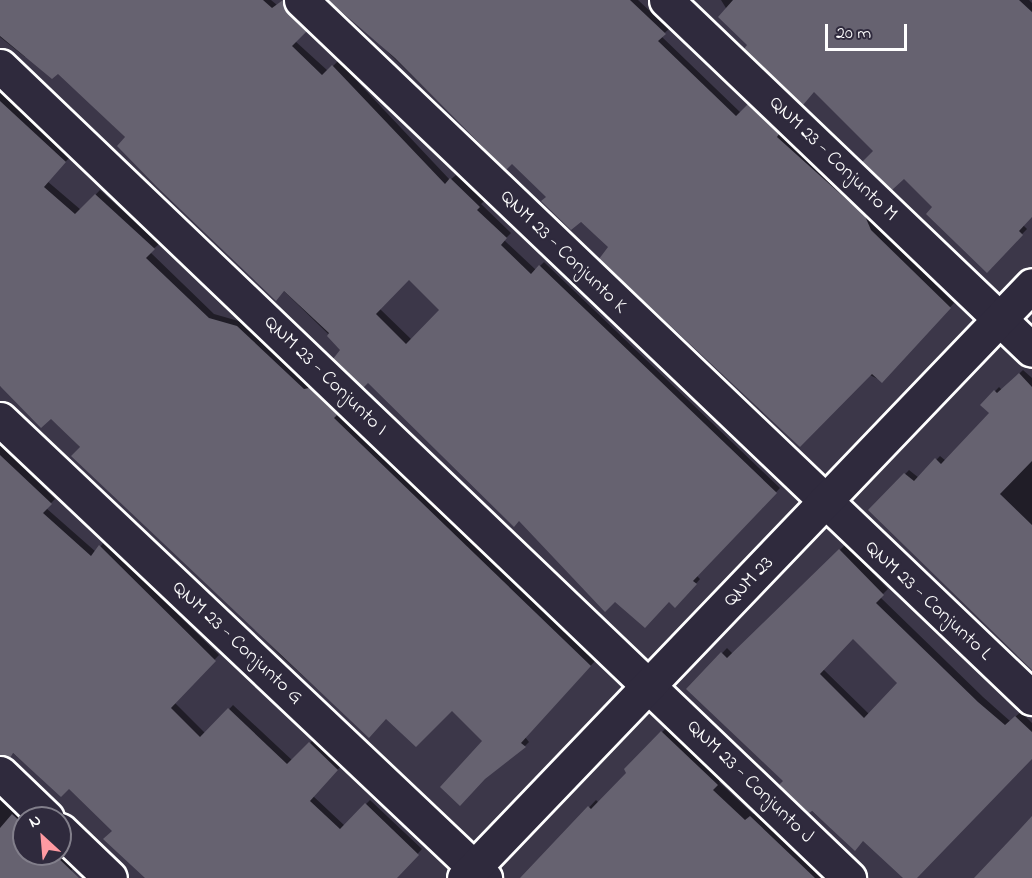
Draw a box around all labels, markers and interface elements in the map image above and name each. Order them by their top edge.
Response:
scale bar [828,12,910,50]
text: 20 m [836,21,871,47]
street label: QNM 23 - Conjunto M [764,91,902,227]
street label: QNM 23 - Conjunto K [494,185,632,319]
street label: QNM 23 - Conjunto I [258,311,392,441]
street label: QNM 23 - Conjunto L [859,536,997,666]
street label: QNM 23 [719,551,779,613]
street label: QNM 23 - Conjunto G [167,576,307,710]
street label: QNM 23 - Conjunto J [681,715,819,849]
north arrow [12,806,72,866]
text: N [25,808,45,835]

